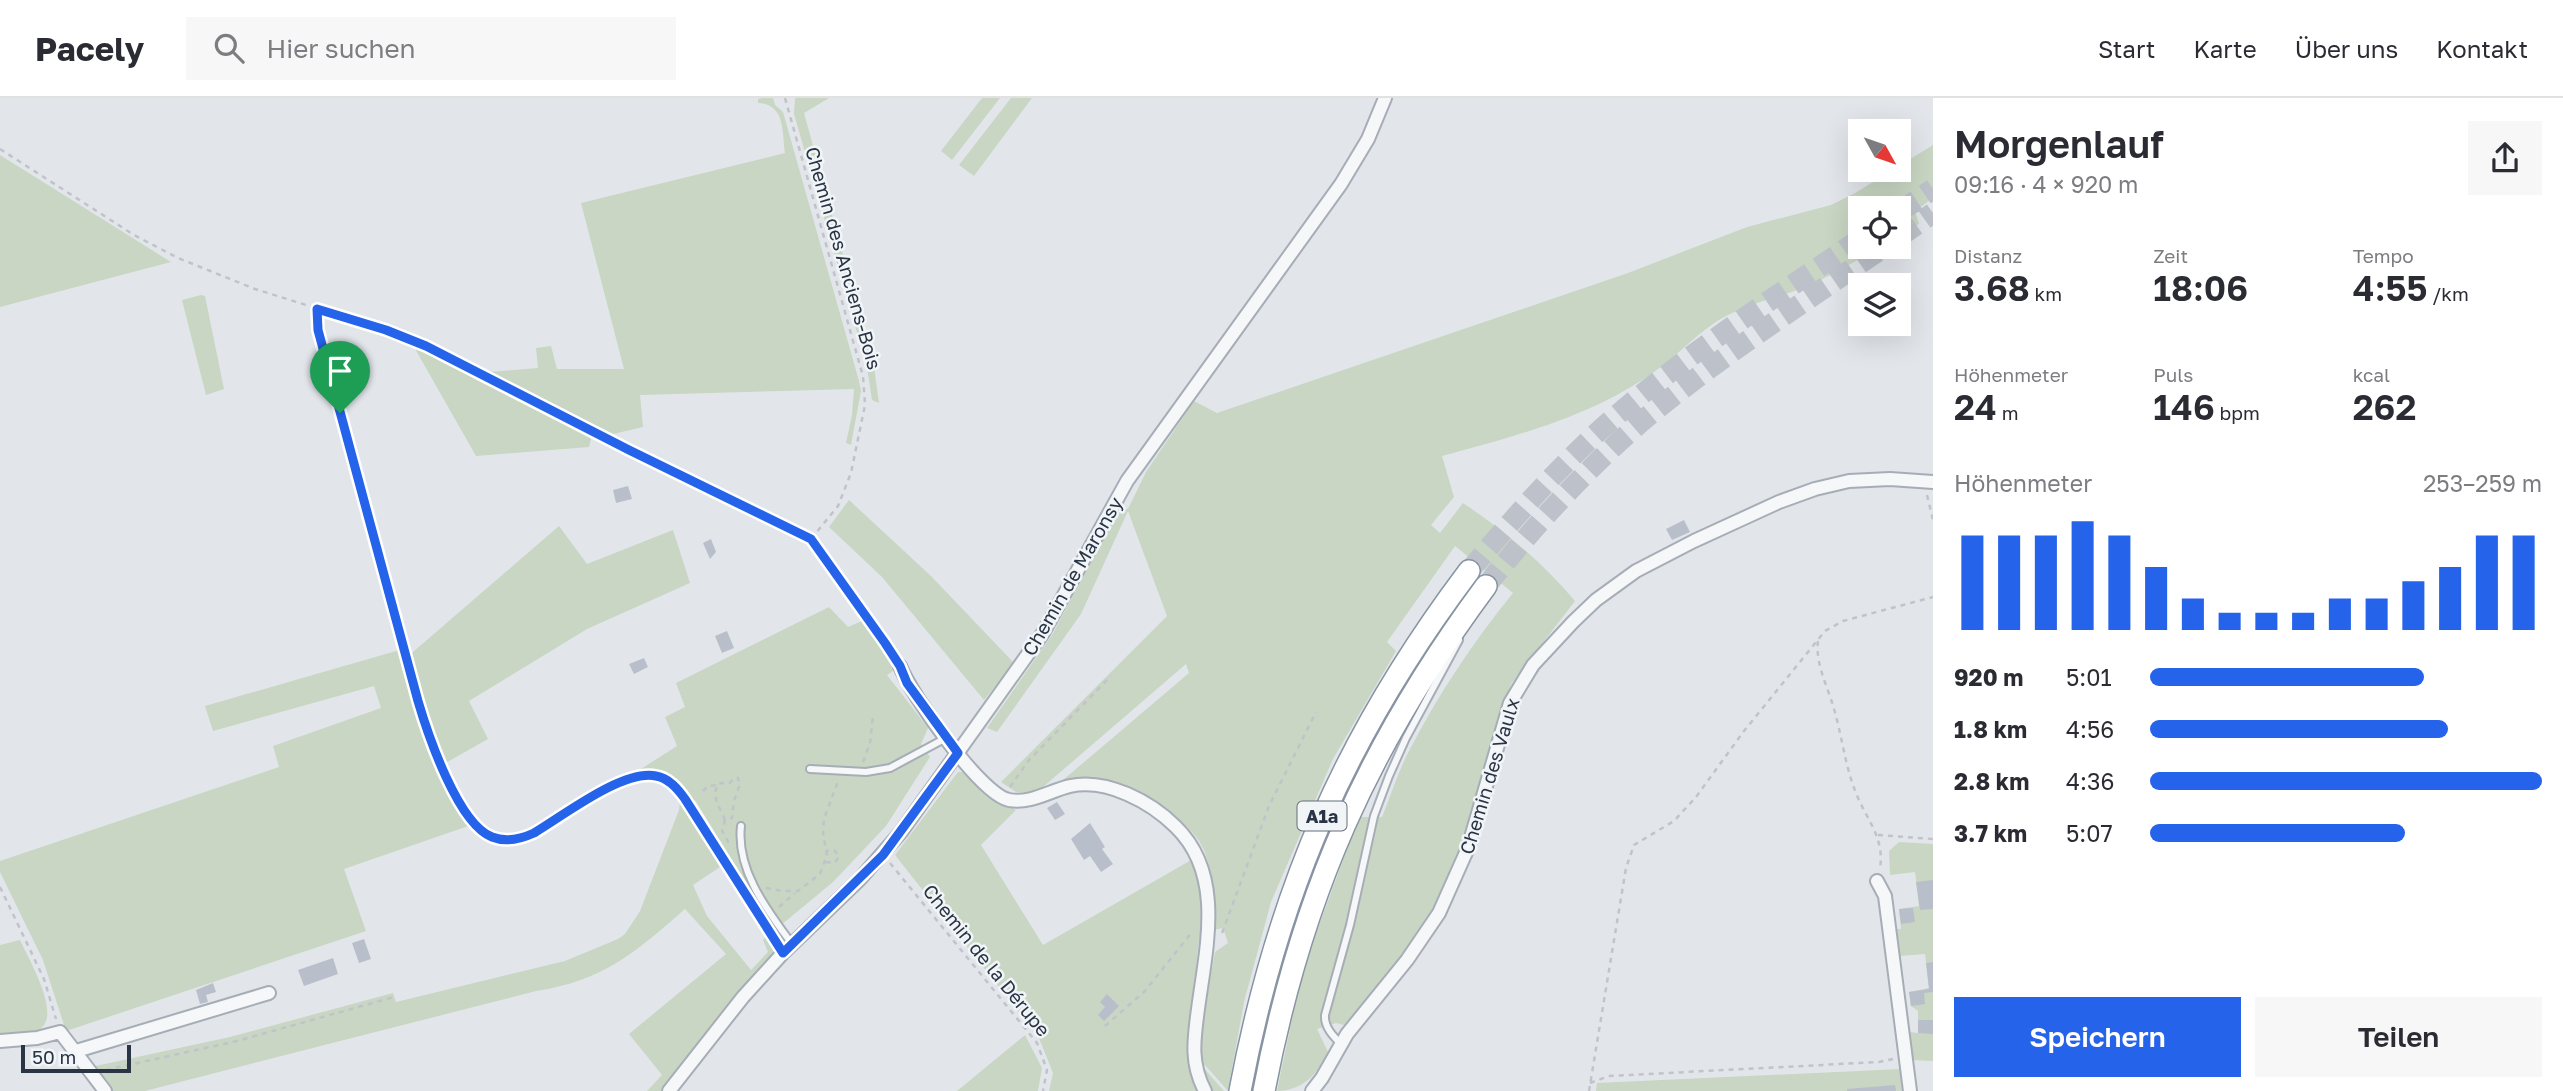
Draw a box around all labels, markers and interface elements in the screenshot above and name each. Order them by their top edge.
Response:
search box [186,17,676,80]
text: Pacely [35,29,144,68]
icon: search [210,29,248,67]
text: Hier suchen [266,33,416,64]
text: Start [2098,34,2155,63]
text: Karte [2193,34,2257,63]
text: Über uns [2295,34,2398,63]
text: Kontakt [2436,34,2528,63]
north arrow [1848,119,1911,182]
map controls [1848,119,1911,336]
text: Morgenlauf [1954,121,2164,166]
button: share [2468,121,2542,195]
street label: Chemin des Anciens-Bois [801,144,887,372]
text: 09:16 · 4 × 920 m [1954,170,2138,198]
button: locate [1848,196,1911,259]
text: Distanz [1954,244,2022,267]
text: Zeit [2153,244,2188,267]
text: Tempo [2353,244,2414,267]
text: 3.68 [1954,267,2030,309]
text: 18:06 [2153,267,2248,309]
text: 4:55 [2353,267,2427,309]
button: layers [1848,273,1911,336]
text: km [2030,282,2062,305]
text: /km [2427,282,2469,305]
pin [310,341,370,413]
icon: arrive [321,352,359,390]
text: Höhenmeter [1954,363,2068,386]
text: Puls [2153,363,2193,386]
text: kcal [2353,363,2390,386]
text: 24 [1954,386,1997,428]
text: 146 [2153,386,2215,428]
text: 262 [2353,386,2416,428]
text: m [1997,401,2019,424]
text: bpm [2215,401,2260,424]
text: Höhenmeter [1954,469,2092,497]
text: 253–259 m [2423,469,2542,497]
street label: Chemin de Maronsy [1017,492,1127,659]
text: 920 m [1954,663,2023,691]
text: 5:01 [2066,663,2112,691]
street label: Chemin des Vaulx [1454,695,1524,857]
text: 1.8 km [1954,715,2027,743]
text: 4:56 [2066,715,2114,743]
text: 2.8 km [1954,767,2029,795]
text: 4:36 [2066,767,2114,795]
road number: A1a [1298,802,1346,830]
text: 3.7 km [1954,819,2027,847]
text: 5:07 [2066,819,2113,847]
street label: Chemin de la Dérupe [919,879,1055,1041]
button: Speichern [1954,997,2241,1077]
button: Teilen [2255,997,2542,1077]
scale bar [21,1042,131,1074]
text: 50 m [32,1045,76,1068]

